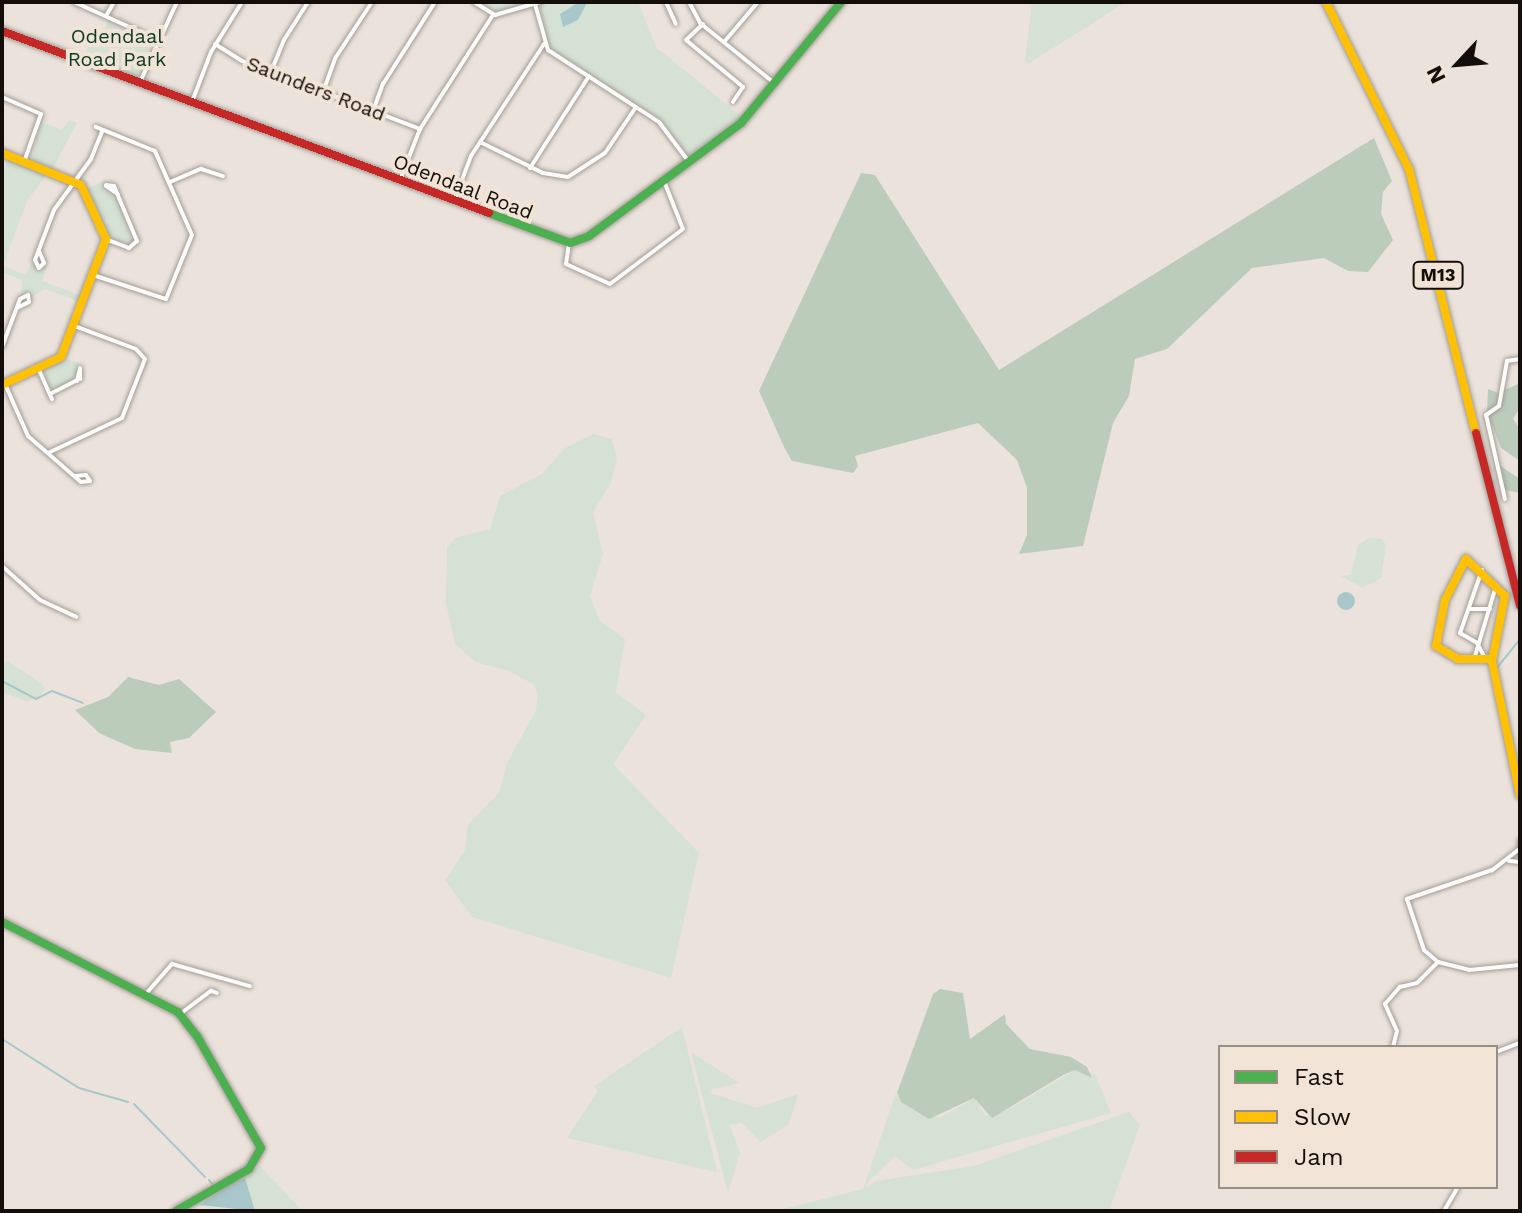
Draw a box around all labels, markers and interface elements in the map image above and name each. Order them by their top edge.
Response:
park label: Odendaal Road Park [68,24,166,71]
north arrow [1418,24,1498,104]
street label: Saunders Road [243,52,389,126]
text: N [1421,62,1451,88]
street label: Odendaal Road [389,149,537,225]
road number: M13 [1412,261,1464,289]
legend [1218,1045,1498,1189]
text: Fast [1294,1063,1344,1091]
text: Slow [1294,1103,1351,1131]
text: Jam [1294,1143,1344,1171]

